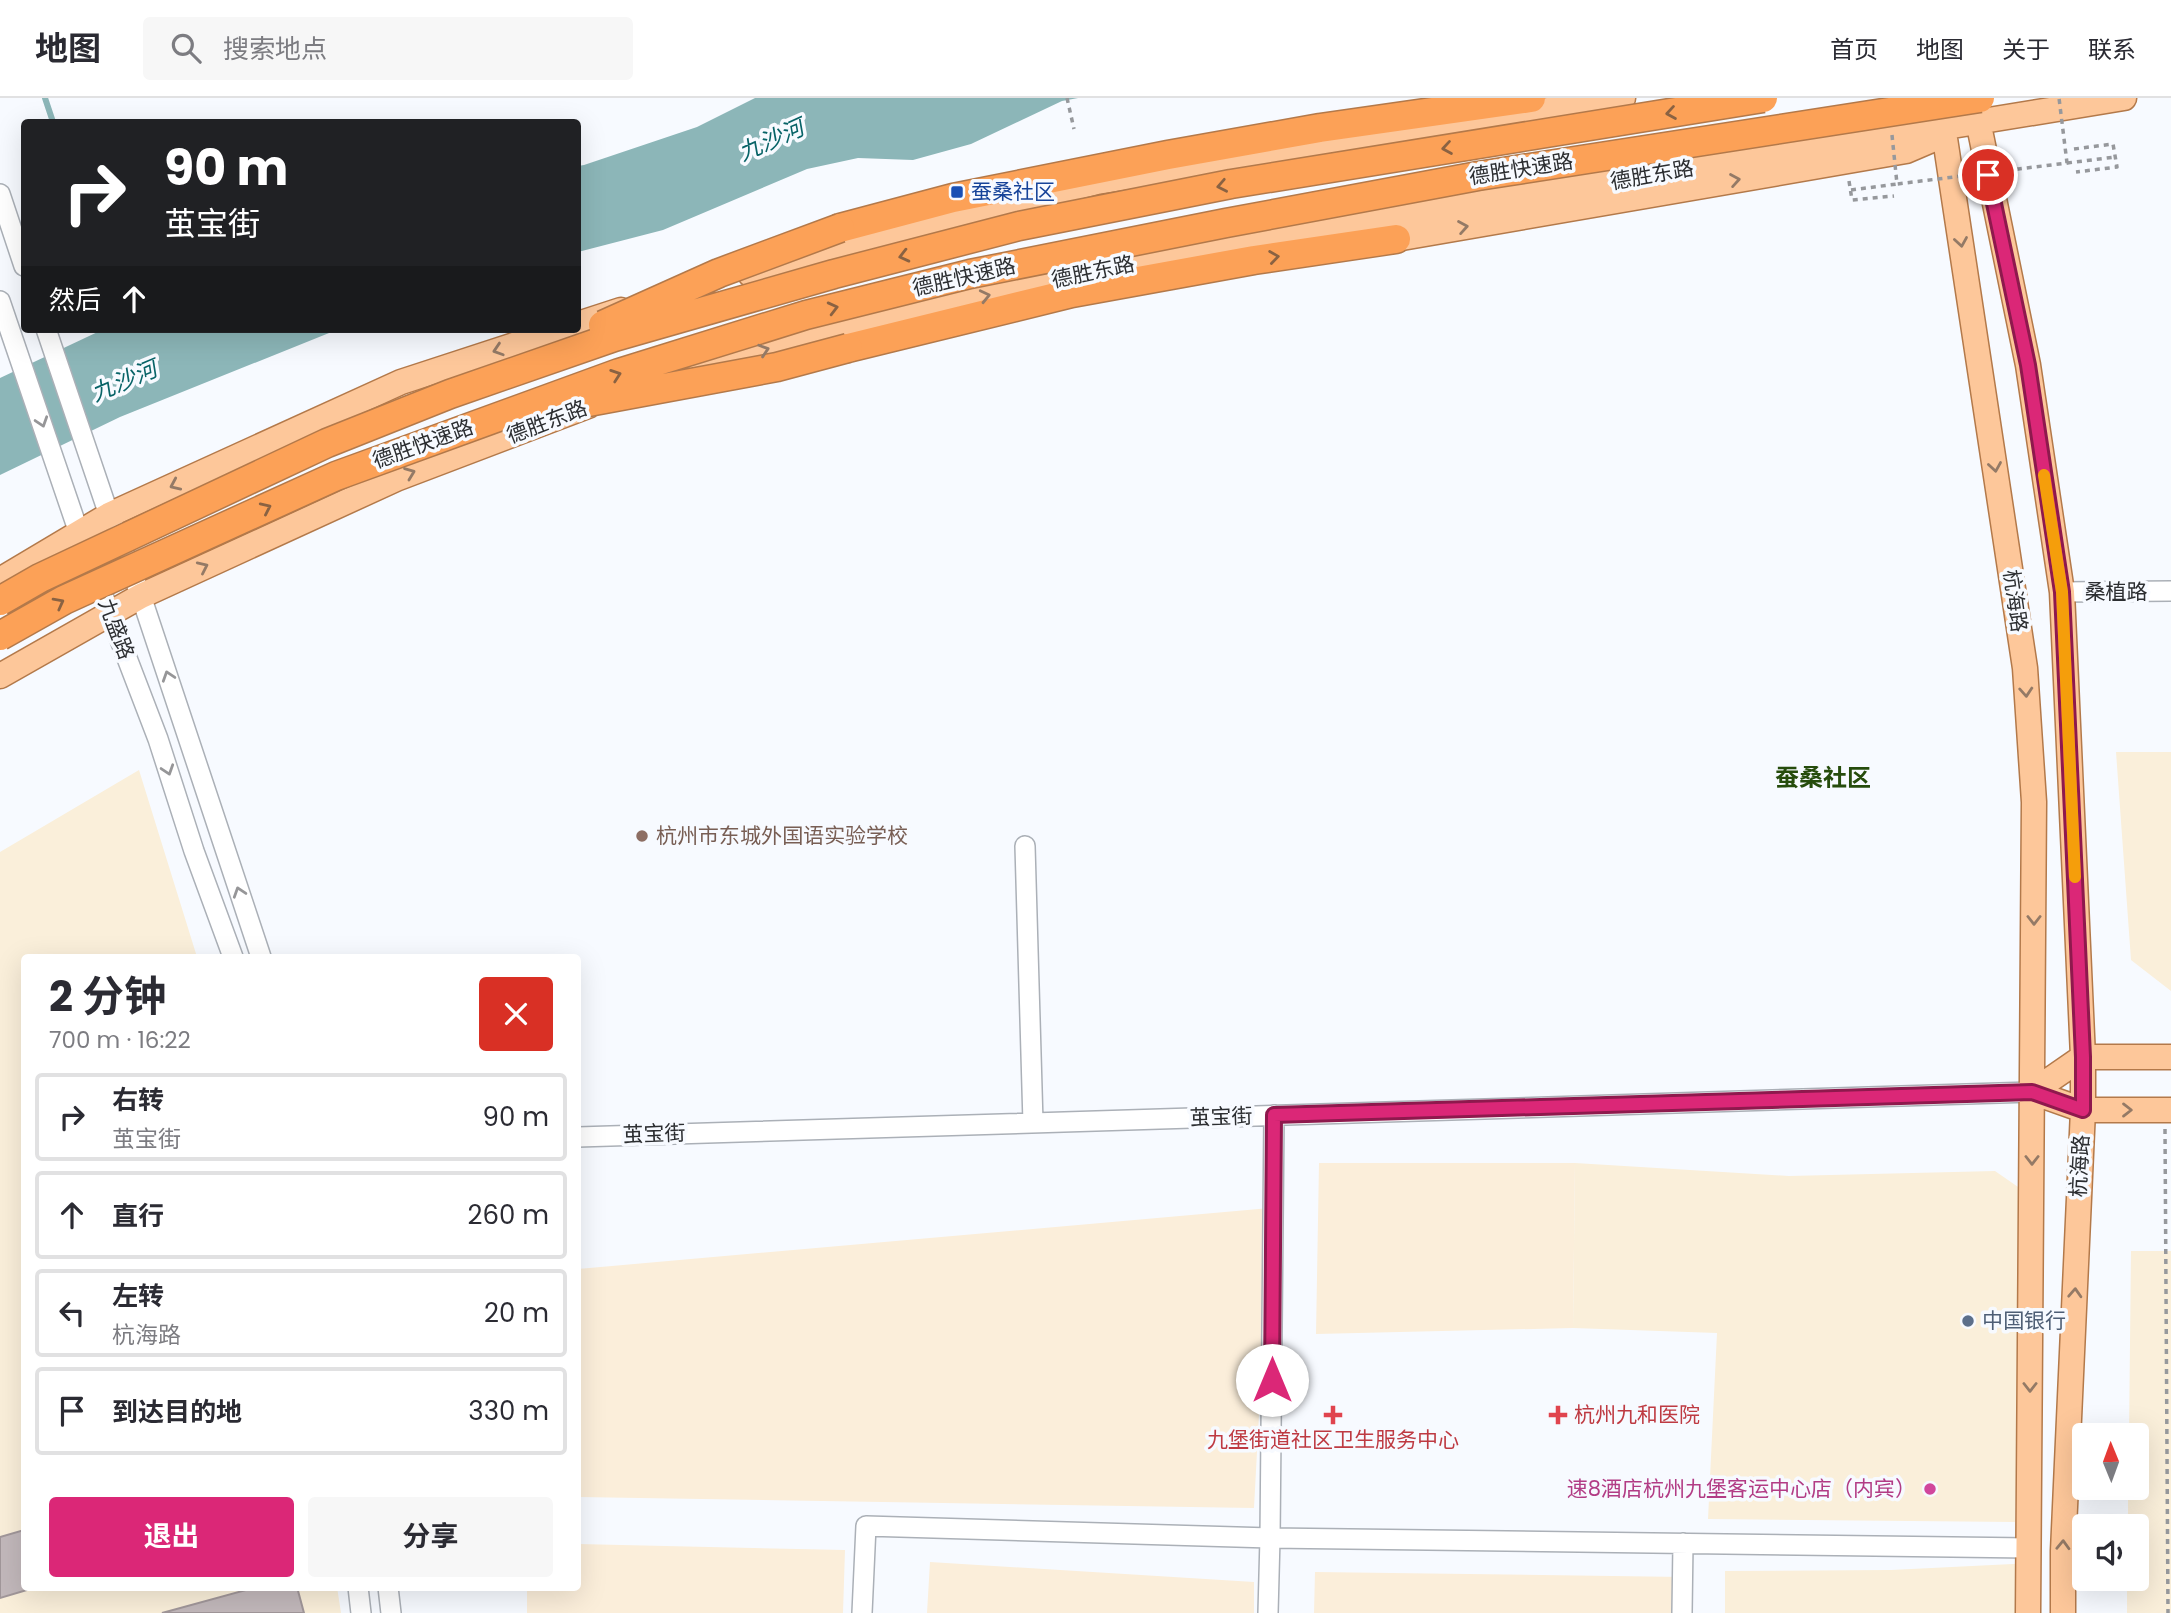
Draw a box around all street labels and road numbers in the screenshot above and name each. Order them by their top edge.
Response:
street label: 德胜快速路 [1467,146,1575,191]
street label: 德胜东路 [1608,153,1696,196]
street label: 德胜东路 [1049,249,1137,294]
street label: 德胜快速路 [909,251,1018,302]
street label: 德胜东路 [502,393,591,450]
street label: 德胜快速路 [369,412,477,475]
street label: 杭海路 [1997,568,2034,634]
street label: 桑植路 [2085,577,2148,606]
street label: 九盛路 [92,594,141,663]
street label: 茧宝街 [1189,1101,1253,1132]
street label: 茧宝街 [622,1118,686,1149]
street label: 杭海路 [2063,1134,2096,1198]

